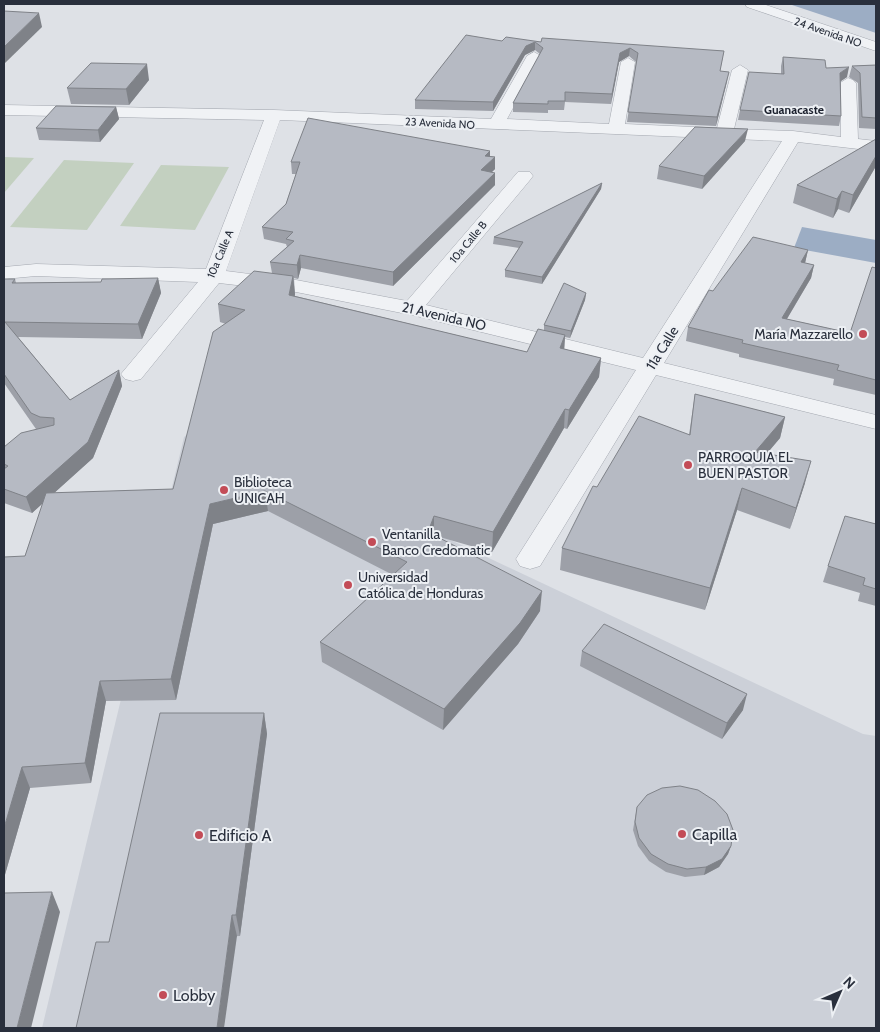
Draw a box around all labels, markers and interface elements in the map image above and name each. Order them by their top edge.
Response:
street label: 24 Avenida NO [792,14,864,50]
district label: Guanacaste [764,102,824,117]
street label: 23 Avenida NO [405,114,476,132]
street label: 10a Calle B [446,218,490,266]
street label: 10a Calle A [204,228,237,280]
street label: 21 Avenida NO [400,298,488,335]
street label: 11a Calle [642,323,682,373]
place label: María Mazzarello [754,325,853,343]
marker: María Mazzarello [857,328,869,340]
place label: PARROQUIA EL BUEN PASTOR [698,448,793,482]
marker: PARROQUIA EL BUEN PASTOR [682,459,694,471]
place label: Biblioteca UNICAH [234,473,292,507]
marker: Biblioteca UNICAH [218,484,230,496]
place label: Ventanilla Banco Credomatic [382,525,490,559]
marker: Ventanilla Banco Credomatic [366,536,378,548]
place label: Universidad Católica de Honduras [358,568,484,602]
marker: Universidad Católica de Honduras [342,579,354,591]
place label: Capilla [692,825,737,844]
place label: Edificio A [209,826,272,845]
marker: Capilla [676,828,688,840]
marker: Edificio A [193,829,205,841]
north arrow [815,967,865,1017]
text: N [839,973,859,993]
place label: Lobby [173,986,215,1005]
marker: Lobby [157,989,169,1001]

